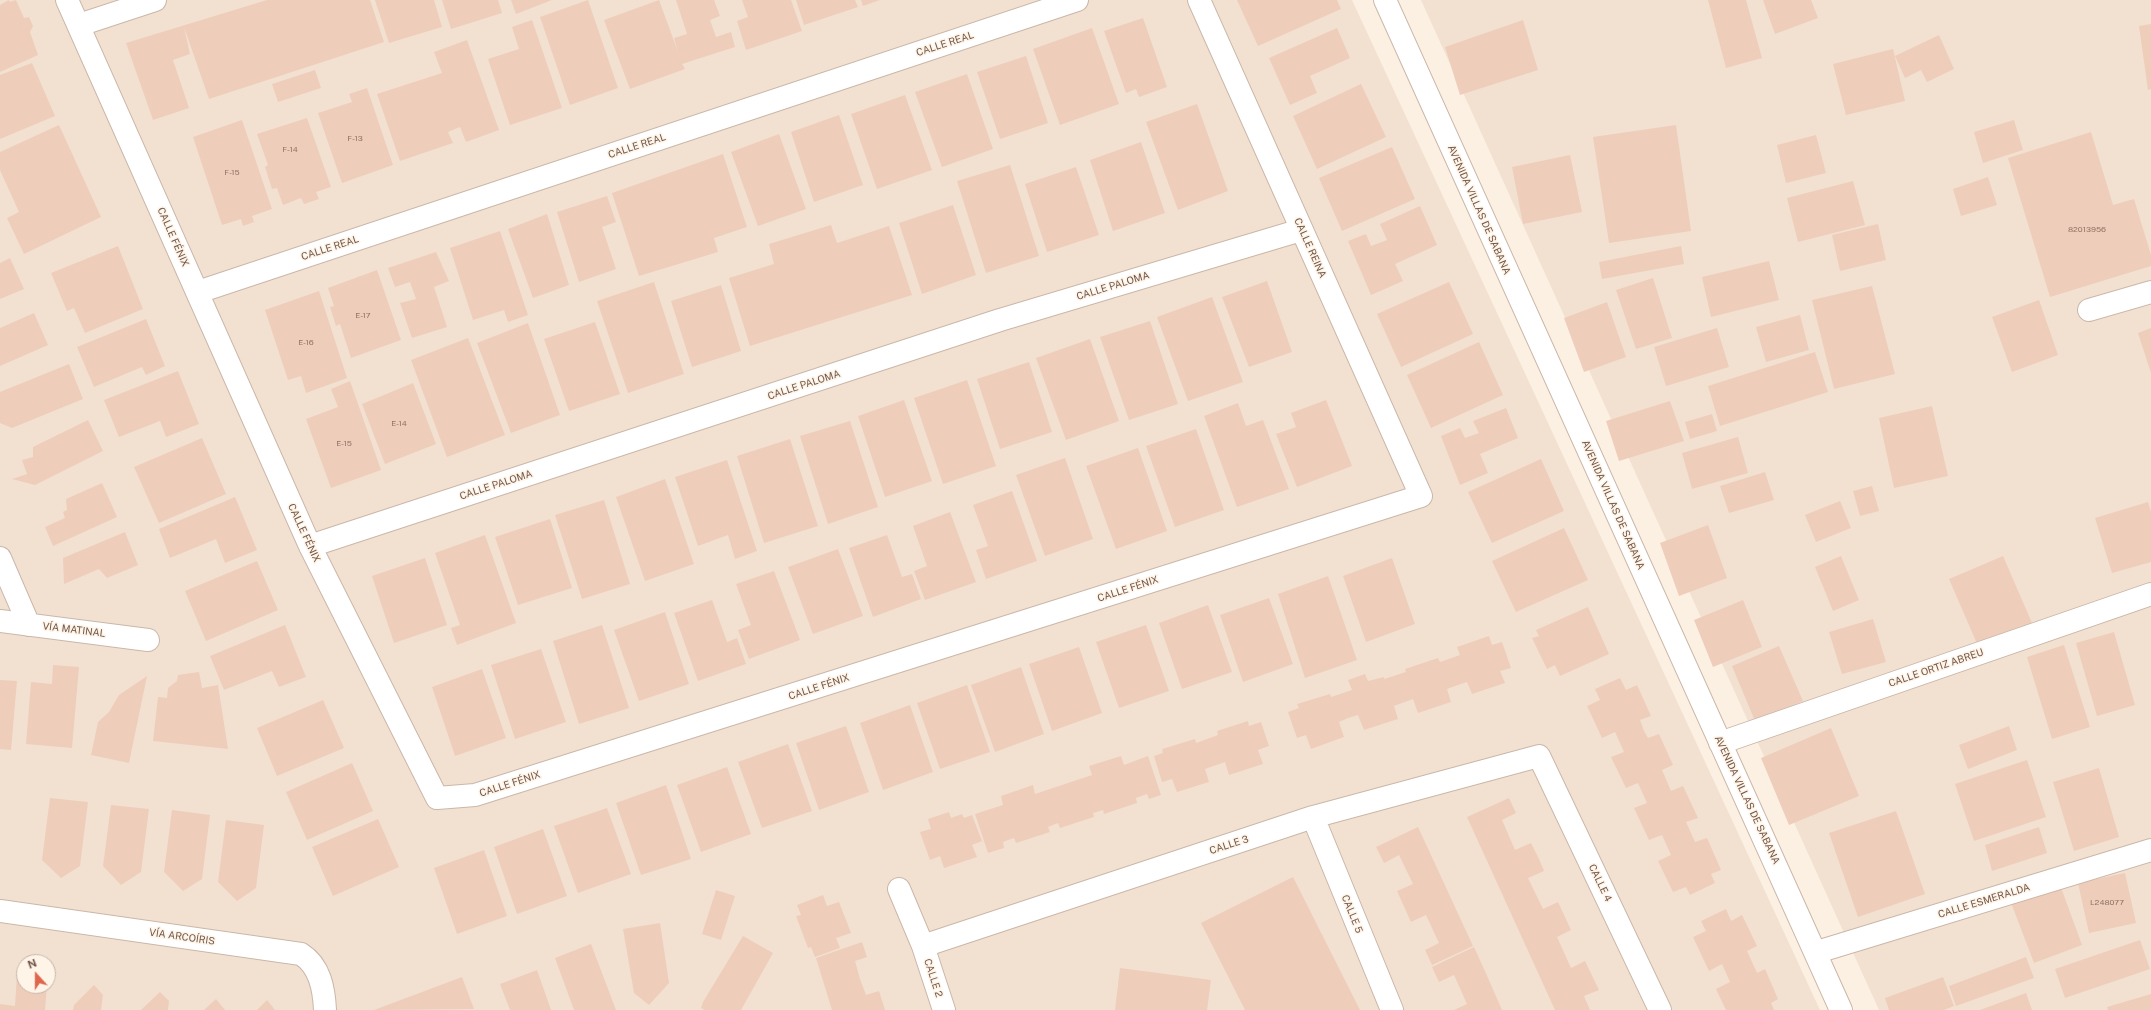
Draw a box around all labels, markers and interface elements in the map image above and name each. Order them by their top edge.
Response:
street label: CALLE REAL [915,29,975,59]
street label: CALLE REAL [607,131,667,161]
house number: F-13 [347,134,363,144]
street label: AVENIDA VILLAS DE SABANA [1445,143,1513,277]
house number: F-14 [282,145,298,155]
house number: F-15 [224,168,240,178]
street label: CALLE FÉNIX [155,206,191,268]
street label: CALLE REINA [1291,216,1329,280]
house number: 82013956 [2068,225,2106,235]
street label: CALLE REAL [300,233,360,263]
street label: CALLE PALOMA [1075,269,1151,303]
house number: E-17 [355,311,371,321]
house number: E-16 [298,338,314,348]
street label: CALLE PALOMA [766,368,842,402]
house number: E-14 [391,419,407,429]
street label: AVENIDA VILLAS DE SABANA [1579,438,1647,572]
house number: E-15 [336,439,352,449]
street label: CALLE PALOMA [458,468,534,502]
street label: CALLE FÉNIX [285,502,323,564]
street label: CALLE FÉNIX [1096,573,1160,605]
street label: VÍA MATINAL [42,620,106,640]
street label: CALLE ORTIZ ABREU [1887,646,1985,690]
street label: CALLE FÉNIX [787,671,851,703]
street label: AVENIDA VILLAS DE SABANA [1712,734,1782,866]
street label: CALLE FÉNIX [478,768,542,800]
street label: CALLE 3 [1208,833,1250,857]
street label: CALLE 4 [1586,862,1614,904]
street label: CALLE ESMERALDA [1937,881,2031,921]
street label: CALLE 5 [1339,893,1365,935]
house number: L248077 [2090,898,2124,908]
street label: VÍA ARCOÍRIS [148,926,216,948]
north arrow [16,954,56,994]
text: N [26,957,38,971]
street label: CALLE 2 [921,957,945,999]

